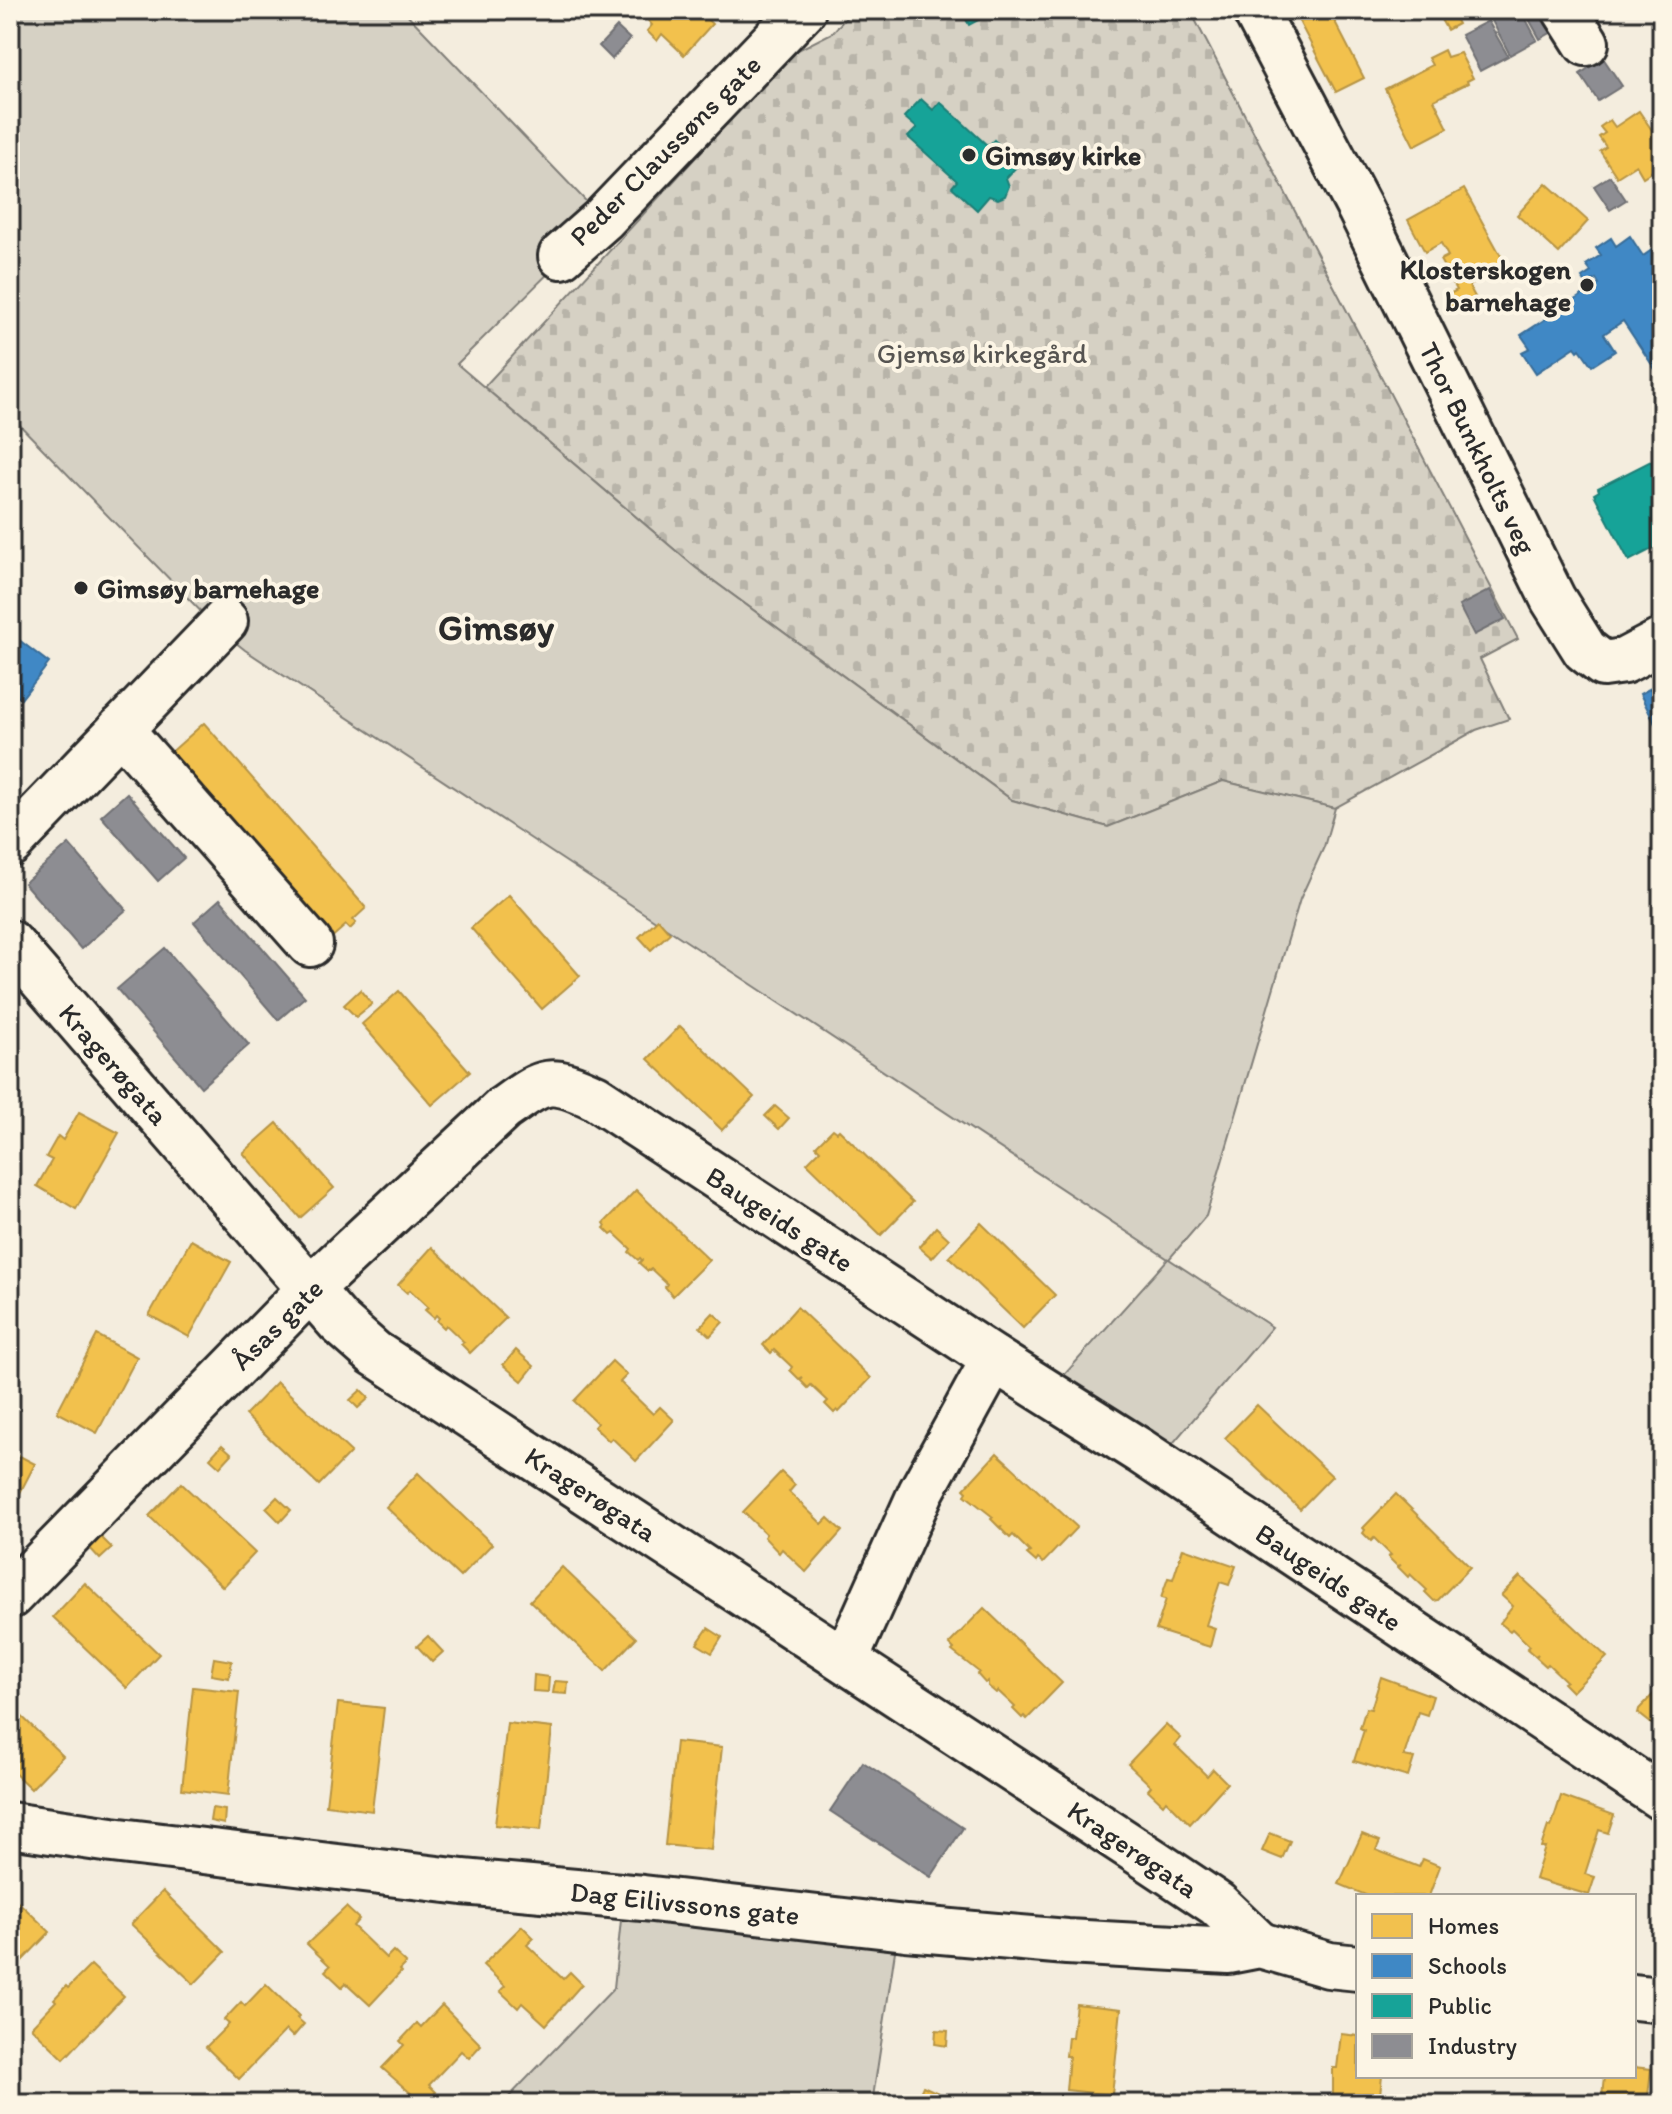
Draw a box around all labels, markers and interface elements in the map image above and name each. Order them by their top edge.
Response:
street label: Peder Claussøns gate [562,47,768,253]
place label: Gimsøy kirke [985,138,1141,172]
marker: Gimsøy kirke [960,146,978,164]
place label: Klosterskogen barnehage [1400,252,1571,318]
marker: Klosterskogen barnehage [1578,276,1596,294]
park label: Gjemsø kirkegård [877,336,1087,370]
street label: Thor Bunkholts veg [1412,336,1544,560]
place label: Gimsøy barnehage [97,571,319,605]
marker: Gimsøy barnehage [72,579,90,597]
district label: Gimsøy [438,606,555,649]
street label: Kragerøgata [52,996,176,1132]
street label: Baugeids gate [700,1159,860,1279]
street label: Åsas gate [224,1271,330,1377]
street label: Kragerøgata [519,1439,664,1549]
street label: Baugeids gate [1249,1516,1409,1638]
street label: Kragerøgata [1061,1793,1205,1905]
street label: Dag Eilivssons gate [569,1874,801,1932]
legend [1356,1894,1636,2078]
text: Homes [1428,1911,1499,1940]
text: Schools [1428,1951,1507,1980]
text: Public [1428,1991,1492,2020]
text: Industry [1428,2031,1517,2060]

